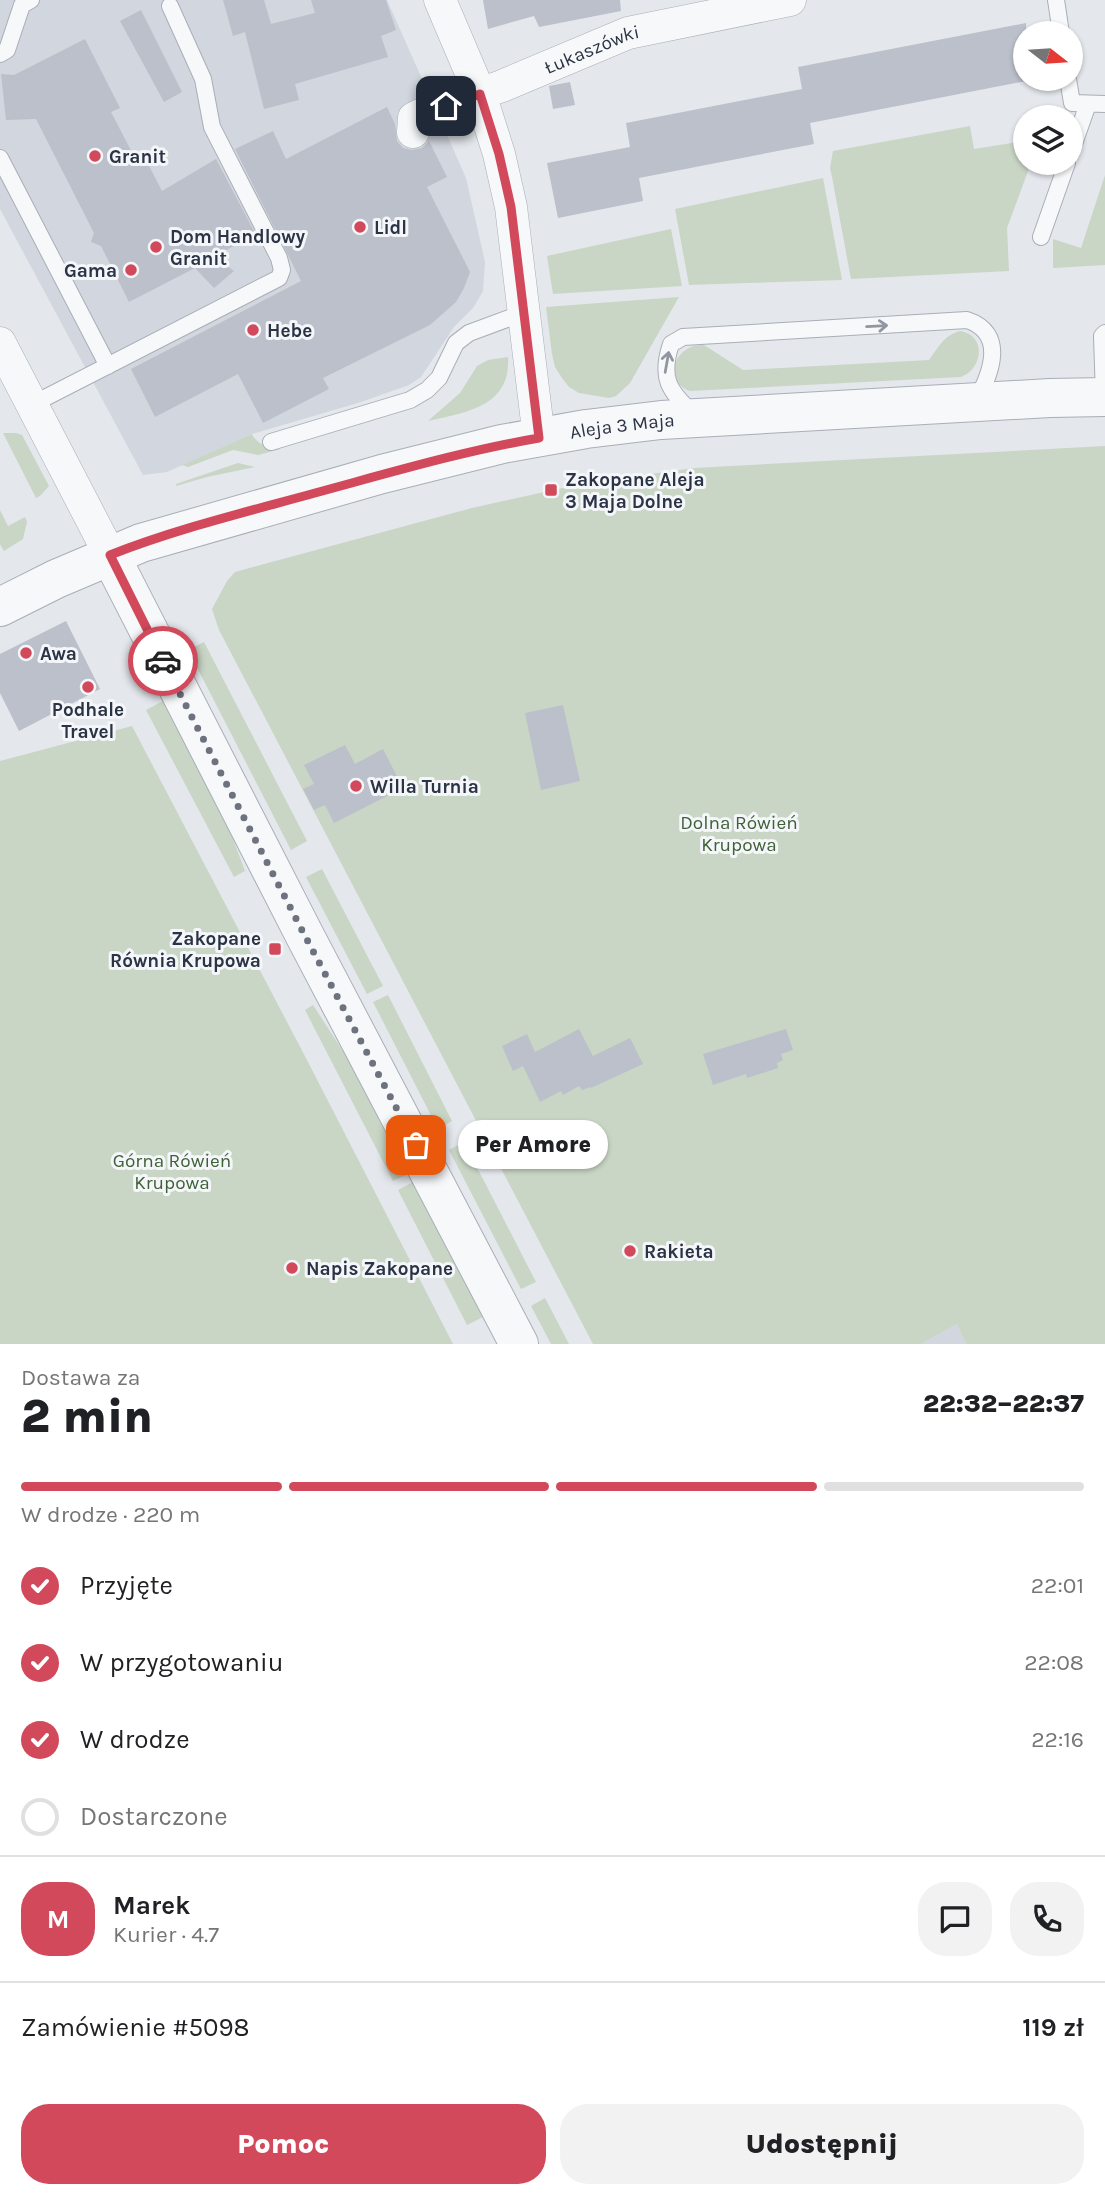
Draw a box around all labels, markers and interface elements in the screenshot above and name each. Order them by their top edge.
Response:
street label: Łukaszówki [541,21,641,79]
north arrow [1013,21,1083,91]
map controls [1013,21,1083,175]
pin [416,76,476,136]
icon: home [427,87,465,125]
button: layers [1013,105,1083,175]
place label: Granit [109,146,166,168]
marker: Granit [87,148,103,164]
place label: Lidl [374,217,407,239]
marker: Lidl [352,219,368,235]
place label: Dom Handlowy Granit [170,226,306,270]
marker: Dom Handlowy Granit [148,239,164,255]
place label: Gama [64,260,117,282]
marker: Gama [123,262,139,278]
one-way arrow [865,319,888,332]
place label: Hebe [267,320,312,342]
marker: Hebe [245,322,261,338]
one-way arrow [661,351,674,374]
street label: Aleja 3 Maja [568,409,675,444]
place label: Zakopane Aleja 3 Maja Dolne [565,469,705,513]
marker: Zakopane Aleja 3 Maja Dolne [543,482,559,498]
courier [128,626,198,696]
icon: car [144,642,182,680]
place label: Awa [40,643,77,665]
marker: Awa [18,645,34,661]
marker: Podhale Travel [80,679,96,695]
place label: Podhale Travel [52,699,124,743]
place label: Willa Turnia [370,776,479,798]
marker: Willa Turnia [348,778,364,794]
park label: Dolna Rówień Krupowa [680,812,798,856]
place label: Zakopane Równia Krupowa [110,928,261,972]
marker: Zakopane Równia Krupowa [267,941,283,957]
pin [386,1115,446,1175]
callout: Per Amore [458,1120,608,1170]
icon: bag [397,1126,435,1164]
text: Per Amore [475,1131,591,1158]
park label: Górna Rówień Krupowa [113,1150,231,1194]
place label: Rakieta [644,1241,714,1263]
marker: Rakieta [622,1243,638,1259]
place label: Napis Zakopane [306,1258,453,1280]
marker: Napis Zakopane [284,1260,300,1276]
text: Dostawa za [21,1364,141,1391]
text: 22:32–22:37 [923,1388,1084,1419]
text: 2 min [21,1390,153,1444]
text: W drodze · 220 m [21,1501,200,1528]
icon: check [21,1567,59,1605]
text: Przyjęte [80,1570,173,1601]
text: 22:01 [1031,1572,1084,1599]
icon: check [21,1644,59,1682]
text: W przygotowaniu [80,1647,283,1678]
text: 22:08 [1024,1649,1084,1676]
icon: check [21,1721,59,1759]
text: W drodze [80,1724,190,1755]
text: 22:16 [1031,1726,1084,1753]
text: Dostarczone [80,1801,228,1832]
button: chat [918,1882,992,1956]
button: phone [1010,1882,1084,1956]
text: Marek [113,1890,190,1921]
text: M [47,1904,69,1935]
text: Kurier · 4.7 [113,1921,219,1948]
text: Zamówienie #5098 [21,2012,250,2043]
text: 119 zł [1022,2012,1084,2043]
button: Pomoc [21,2104,546,2184]
button: Udostępnij [560,2104,1084,2184]

